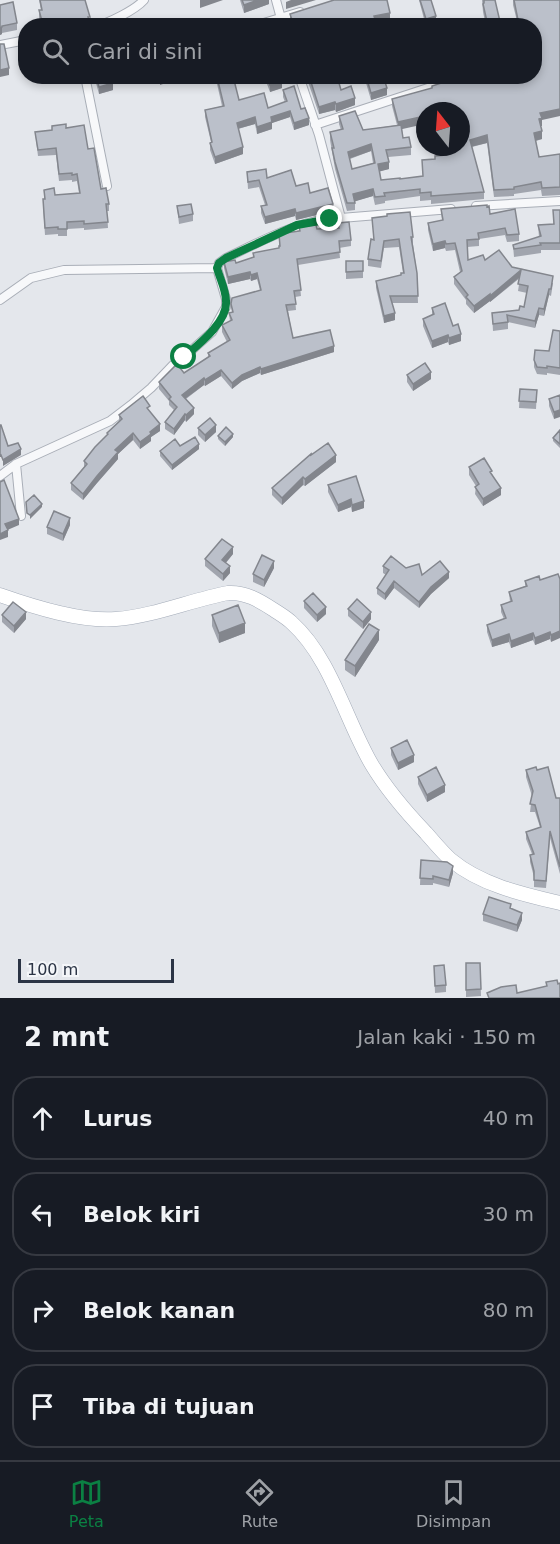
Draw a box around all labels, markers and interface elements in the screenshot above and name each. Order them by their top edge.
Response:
search box [18,18,542,84]
icon: search [39,35,72,68]
text: Cari di sini [87,39,203,64]
north arrow [416,102,470,156]
route end [316,205,342,231]
route start [170,343,196,369]
scale bar [18,956,174,983]
text: 100 m [27,960,78,979]
text: 2 mnt [24,1022,109,1052]
text: Jalan kaki · 150 m [357,1025,536,1049]
icon: ahead [26,1102,59,1135]
text: Lurus [83,1106,152,1131]
text: 40 m [483,1106,534,1130]
icon: left [26,1198,59,1231]
text: Belok kiri [83,1202,200,1227]
text: 30 m [483,1202,534,1226]
icon: right [26,1294,59,1327]
text: Belok kanan [83,1298,235,1323]
text: 80 m [483,1298,534,1322]
icon: arrive [26,1390,59,1423]
text: Tiba di tujuan [83,1394,255,1419]
tab: Peta [69,1476,104,1531]
tab: Rute [242,1476,278,1531]
tab: Disimpan [416,1476,491,1531]

